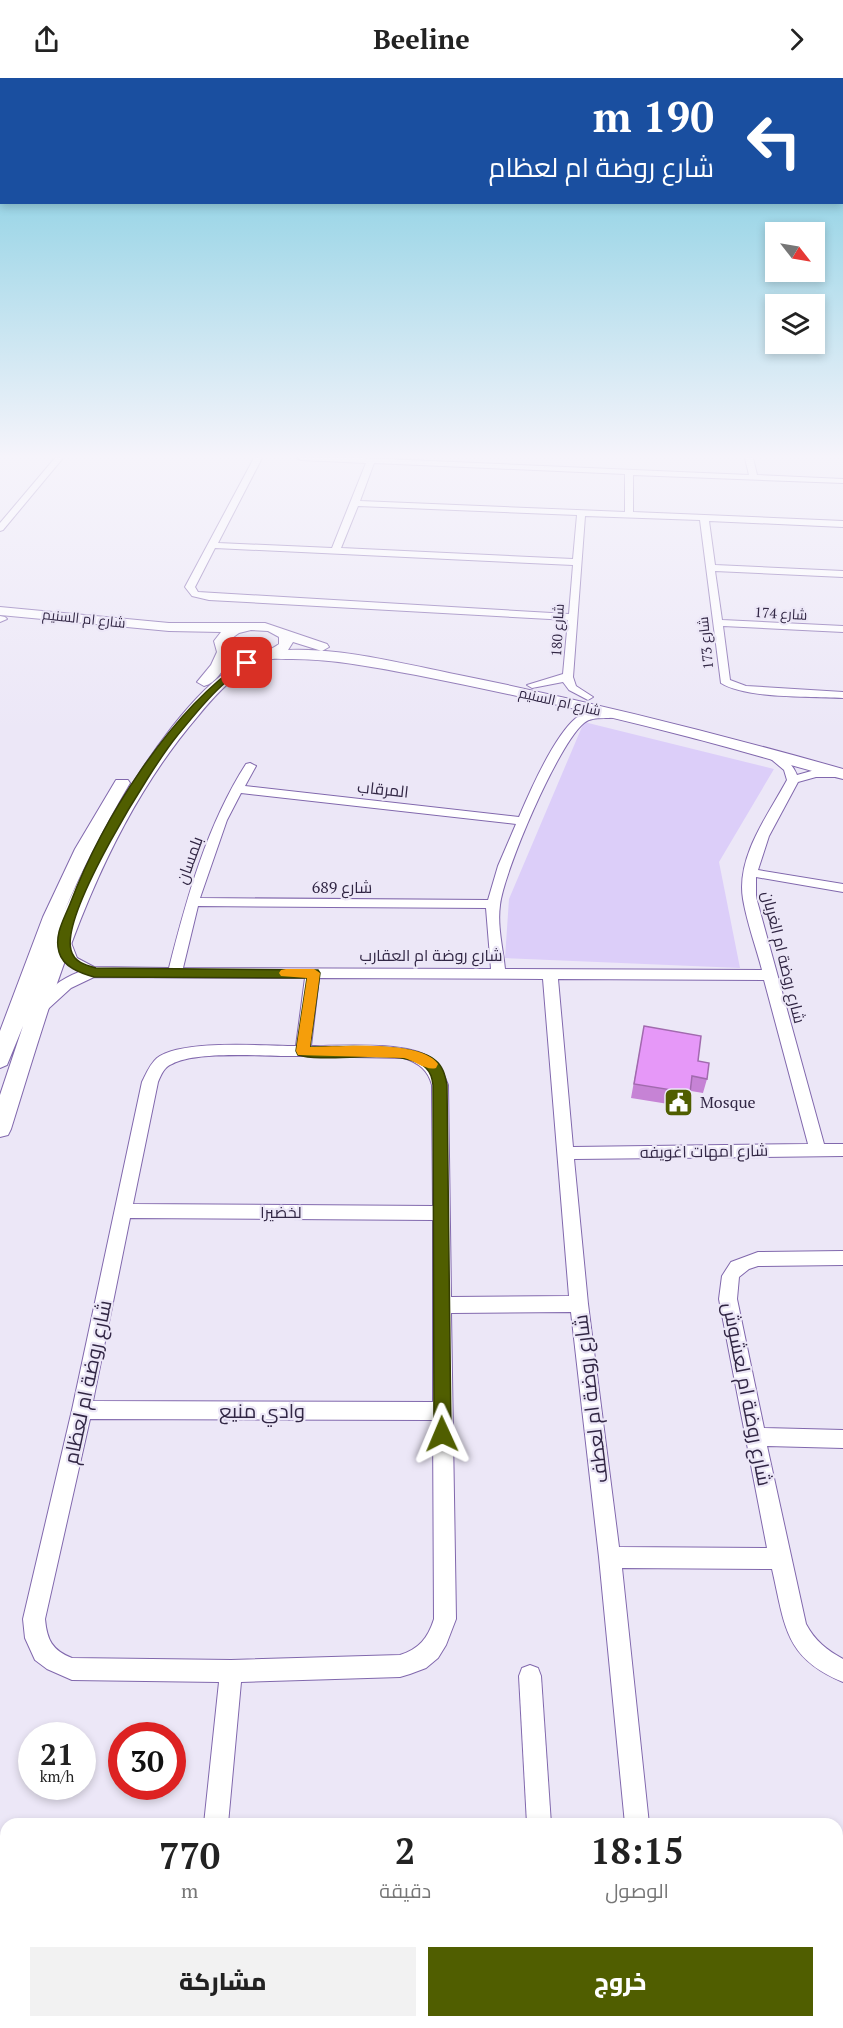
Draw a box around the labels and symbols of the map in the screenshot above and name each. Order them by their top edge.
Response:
north arrow [765,222,825,282]
street label: شارع 174 [754,602,808,624]
street label: شارع 180 [546,603,568,657]
street label: شارع ام السنيم [41,604,127,633]
street label: شارع 173 [693,616,717,670]
pin [221,637,272,688]
street label: شارع ام السنيم [517,682,603,721]
street label: المرقاب [356,775,410,803]
street label: بلمسان [170,833,208,887]
street label: شارع 689 [312,876,372,899]
street label: شارع روضة ام الغربان [756,889,811,1026]
street label: شارع روضة ام العقارب [360,944,502,967]
public building icon: Mosque [663,1086,695,1118]
place label: Mosque [700,1091,756,1113]
street label: شارع امهات اغويفه [640,1139,768,1164]
street label: لخضيرا [260,1201,302,1223]
street label: شارع روضة ام لعظام [56,1298,119,1467]
street label: شارع روضة ام لعشوش [716,1300,779,1488]
street label: شارع روضة ام لعطف [566,1313,615,1485]
street label: وادي منيع [219,1397,305,1427]
position arrow [410,1402,474,1466]
speed limit sign: 30 [108,1722,186,1800]

